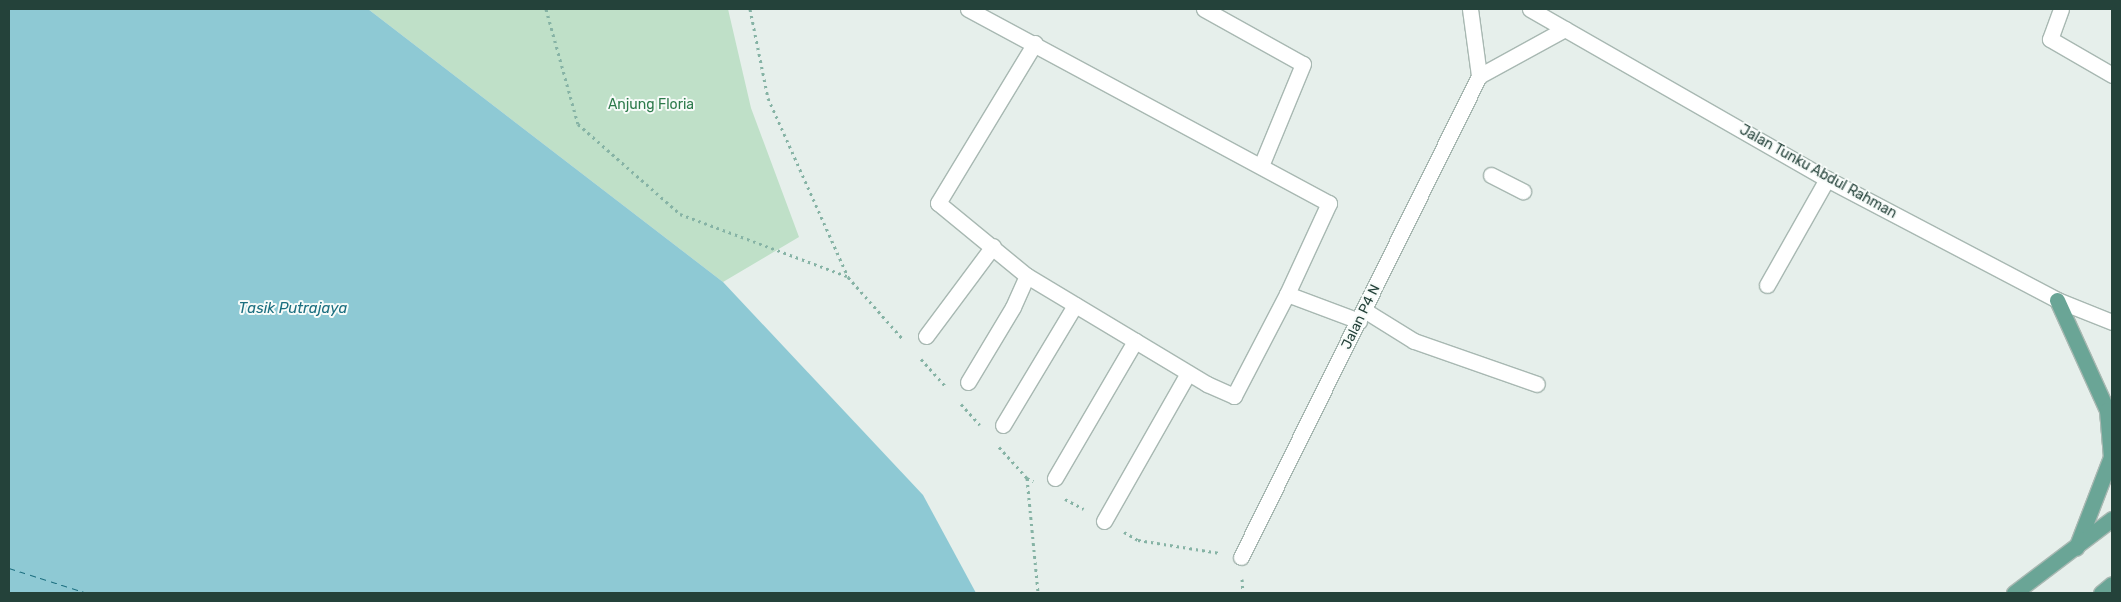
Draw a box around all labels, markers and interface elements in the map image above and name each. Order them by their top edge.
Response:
park label: Anjung Floria [608,97,694,113]
street label: Jalan Tunku Abdul Rahman [1736,122,1900,222]
street label: Jalan P4 N [1338,282,1384,352]
water label: Tasik Putrajaya [239,300,347,318]

